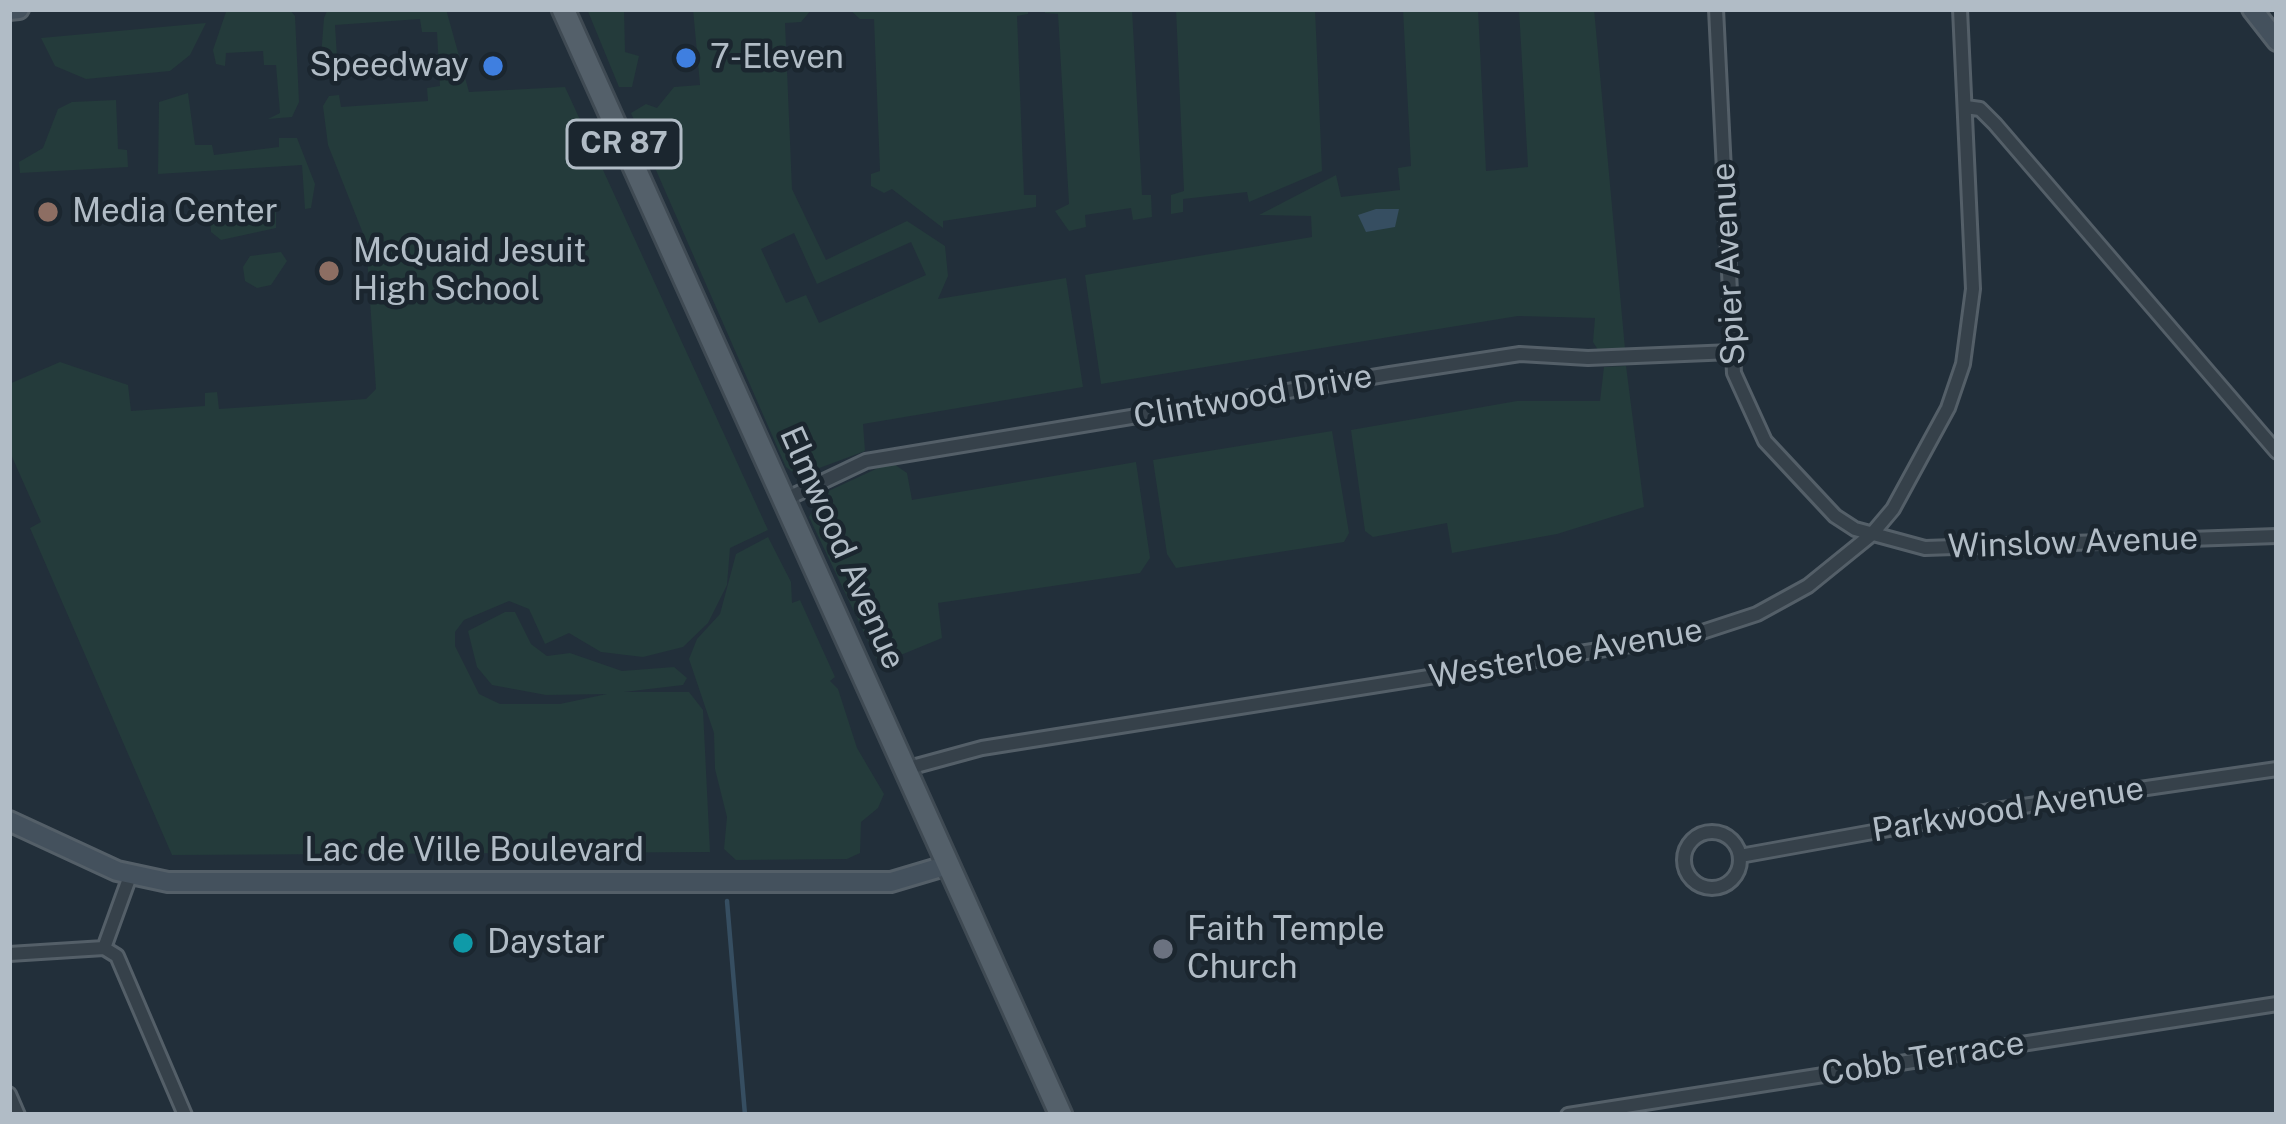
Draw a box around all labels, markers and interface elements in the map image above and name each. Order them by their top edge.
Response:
place label: 7-Eleven [710,38,844,78]
marker: 7-Eleven [673,45,699,71]
place label: Speedway [309,46,469,86]
marker: Speedway [480,53,506,79]
road number: CR 87 [567,120,681,168]
street label: Spier Avenue [1704,162,1754,366]
place label: Media Center [72,192,278,232]
marker: Media Center [35,199,61,225]
place label: McQuaid Jesuit High School [353,232,586,310]
marker: McQuaid Jesuit High School [316,258,342,284]
street label: Clintwood Drive [1131,357,1375,437]
street label: Elmwood Avenue [771,420,913,676]
street label: Winslow Avenue [1947,519,2199,567]
street label: Westerloe Avenue [1426,610,1706,698]
street label: Parkwood Avenue [1869,769,2147,851]
street label: Lac de Ville Boulevard [304,831,644,871]
place label: Faith Temple Church [1187,910,1385,988]
place label: Daystar [487,923,605,963]
marker: Daystar [450,930,476,956]
marker: Faith Temple Church [1150,936,1176,962]
street label: Cobb Terrace [1819,1023,2027,1095]

